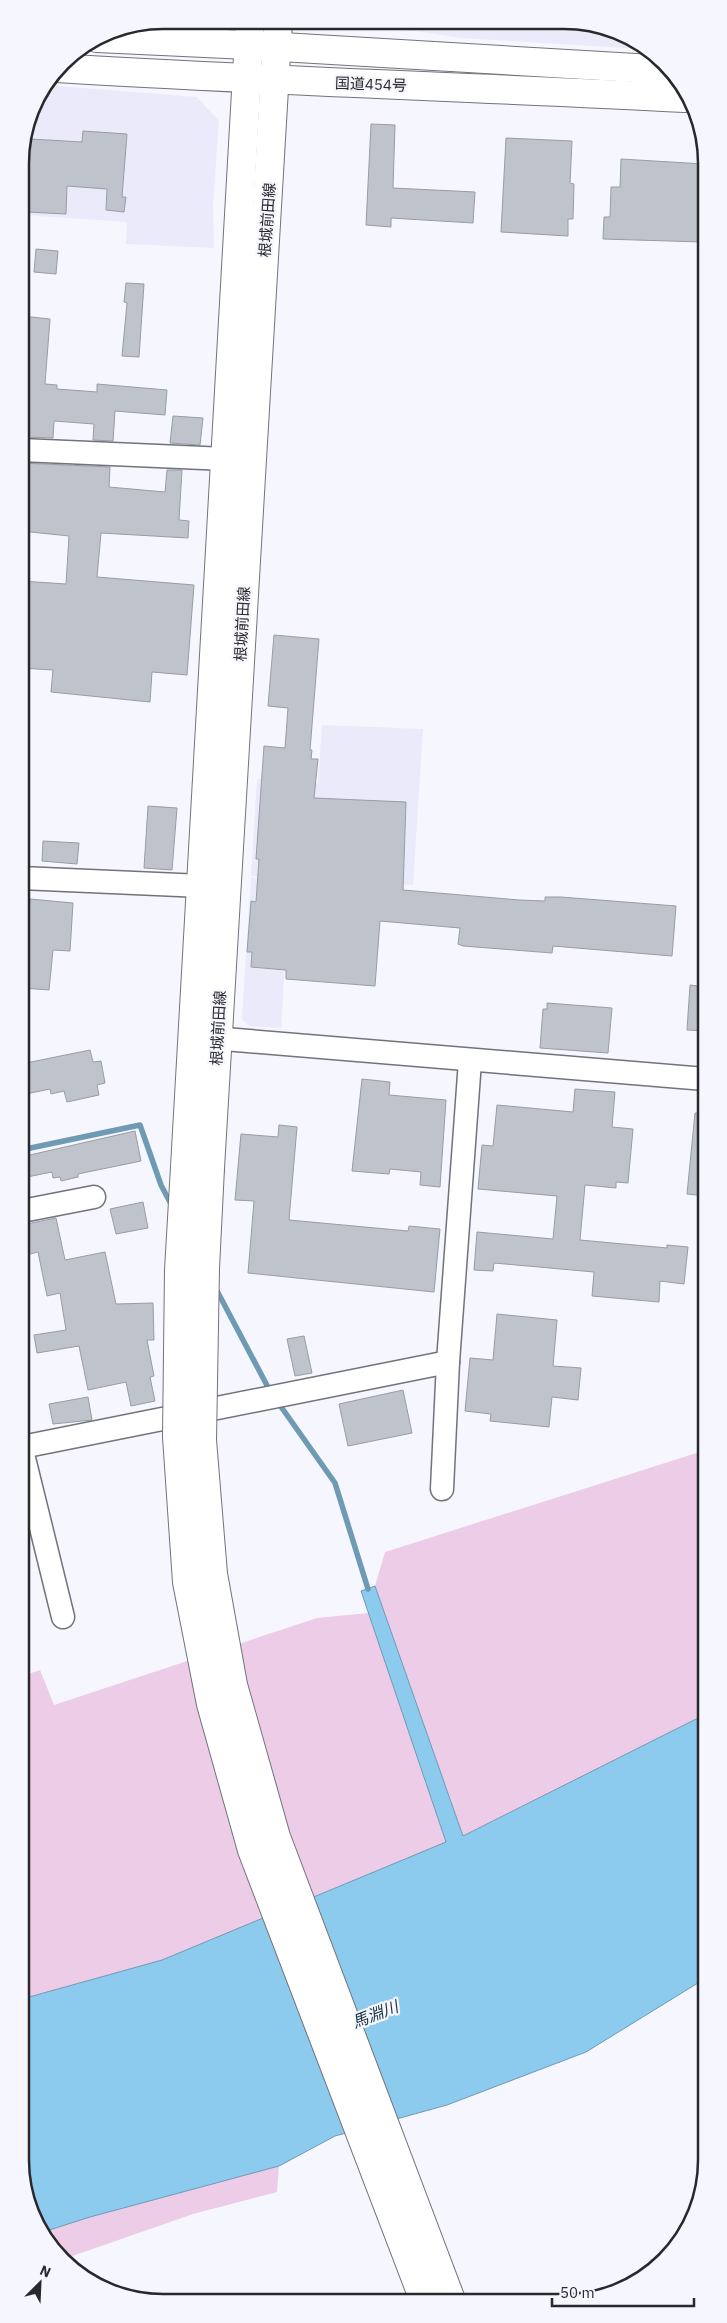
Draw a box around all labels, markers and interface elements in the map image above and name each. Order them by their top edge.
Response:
street label: 国道454号 [335,73,407,95]
street label: 根城前田線 [255,182,279,258]
street label: 根城前田線 [231,586,253,662]
street label: 根城前田線 [207,990,229,1066]
water label: 馬淵川 [349,1995,403,2032]
north arrow [15,2258,65,2308]
text: N [37,2261,54,2281]
scale bar [552,2276,694,2308]
text: 50 m [560,2283,595,2302]

